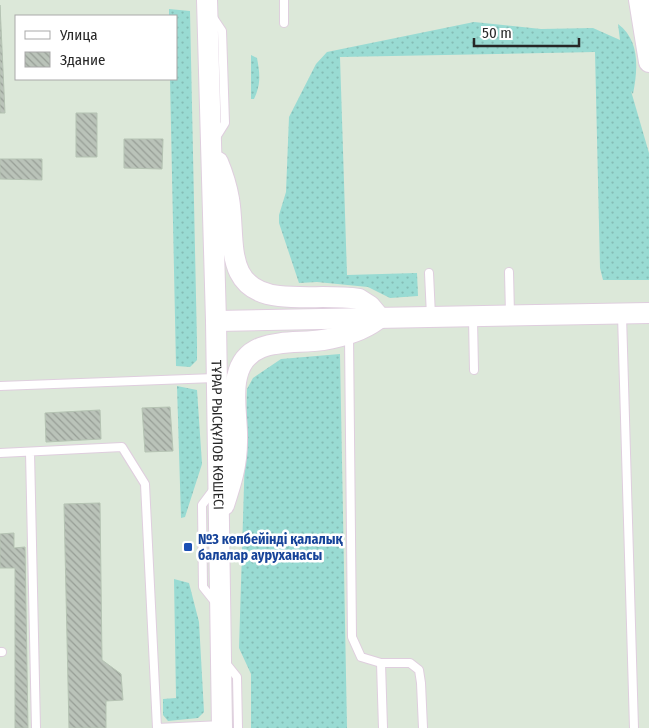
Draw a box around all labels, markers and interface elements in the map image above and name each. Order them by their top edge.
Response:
legend [15,15,178,80]
scale bar [474,15,579,47]
text: 50 m [482,24,512,42]
text: Улица [59,26,98,44]
text: Здание [60,51,106,69]
street label: ТҰРАР РЫСҚҰЛОВ КӨШЕСІ [208,360,227,510]
place label: №3 көпбейінді қалалық балалар ауруханасы [198,531,343,564]
marker: №3 көпбейінді қалалық балалар ауруханасы [182,541,194,553]

